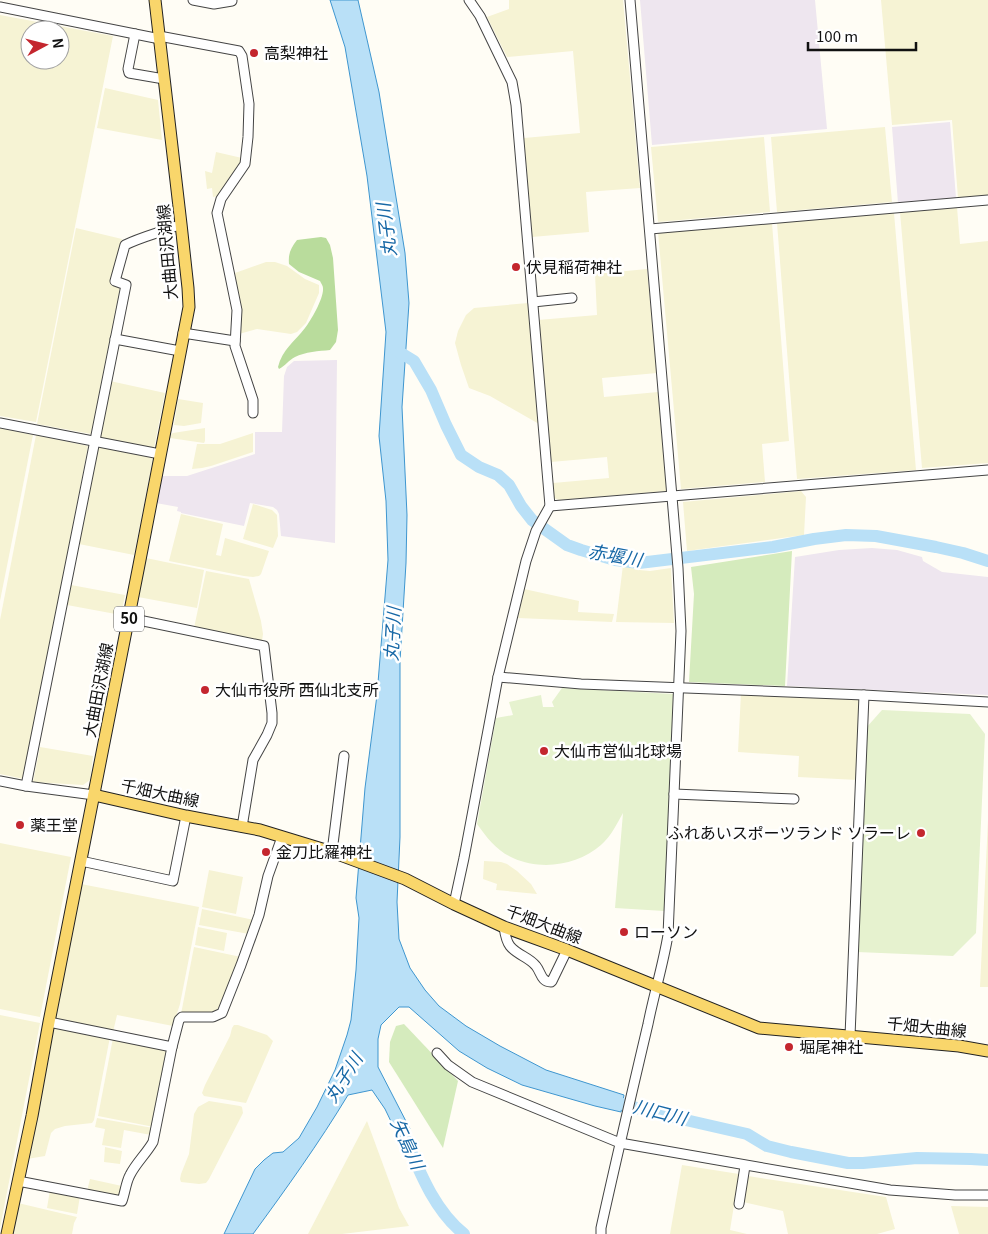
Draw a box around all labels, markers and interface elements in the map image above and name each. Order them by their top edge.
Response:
north arrow [20,20,70,70]
scale bar [808,20,916,52]
text: 100 m [816,25,858,46]
text: N [48,37,69,50]
place label: 高梨神社 [264,40,328,64]
marker: 高梨神社 [248,47,260,59]
water label: 丸子川 [369,200,401,259]
street label: 大曲田沢湖線 [150,203,182,301]
place label: 伏見稲荷神社 [526,254,622,278]
marker: 伏見稲荷神社 [510,261,522,273]
water label: 赤堰川 [587,537,646,572]
water label: 丸子川 [377,604,406,662]
road number: 50 [114,606,144,632]
street label: 大曲田沢湖線 [76,640,118,739]
place label: 大仙市役所 西仙北支所 [215,677,379,701]
marker: 大仙市役所 西仙北支所 [199,684,211,696]
place label: 大仙市営仙北球場 [554,738,682,762]
marker: 大仙市営仙北球場 [538,745,550,757]
street label: 千畑大曲線 [119,772,202,812]
place label: 薬王堂 [30,812,78,836]
marker: 薬王堂 [14,819,26,831]
place label: ふれあいスポーツランド ソラーレ [668,820,911,844]
marker: ふれあいスポーツランド ソラーレ [915,827,927,839]
place label: 金刀比羅神社 [276,839,372,863]
marker: 金刀比羅神社 [260,846,272,858]
street label: 千畑大曲線 [503,898,586,949]
place label: ローソン [634,919,698,943]
marker: ローソン [618,926,630,938]
street label: 千畑大曲線 [886,1010,968,1042]
place label: 堀尾神社 [799,1034,863,1058]
marker: 堀尾神社 [783,1041,795,1053]
water label: 丸子川 [317,1045,369,1107]
water label: 川口川 [631,1092,692,1131]
water label: 矢島川 [386,1113,433,1175]

